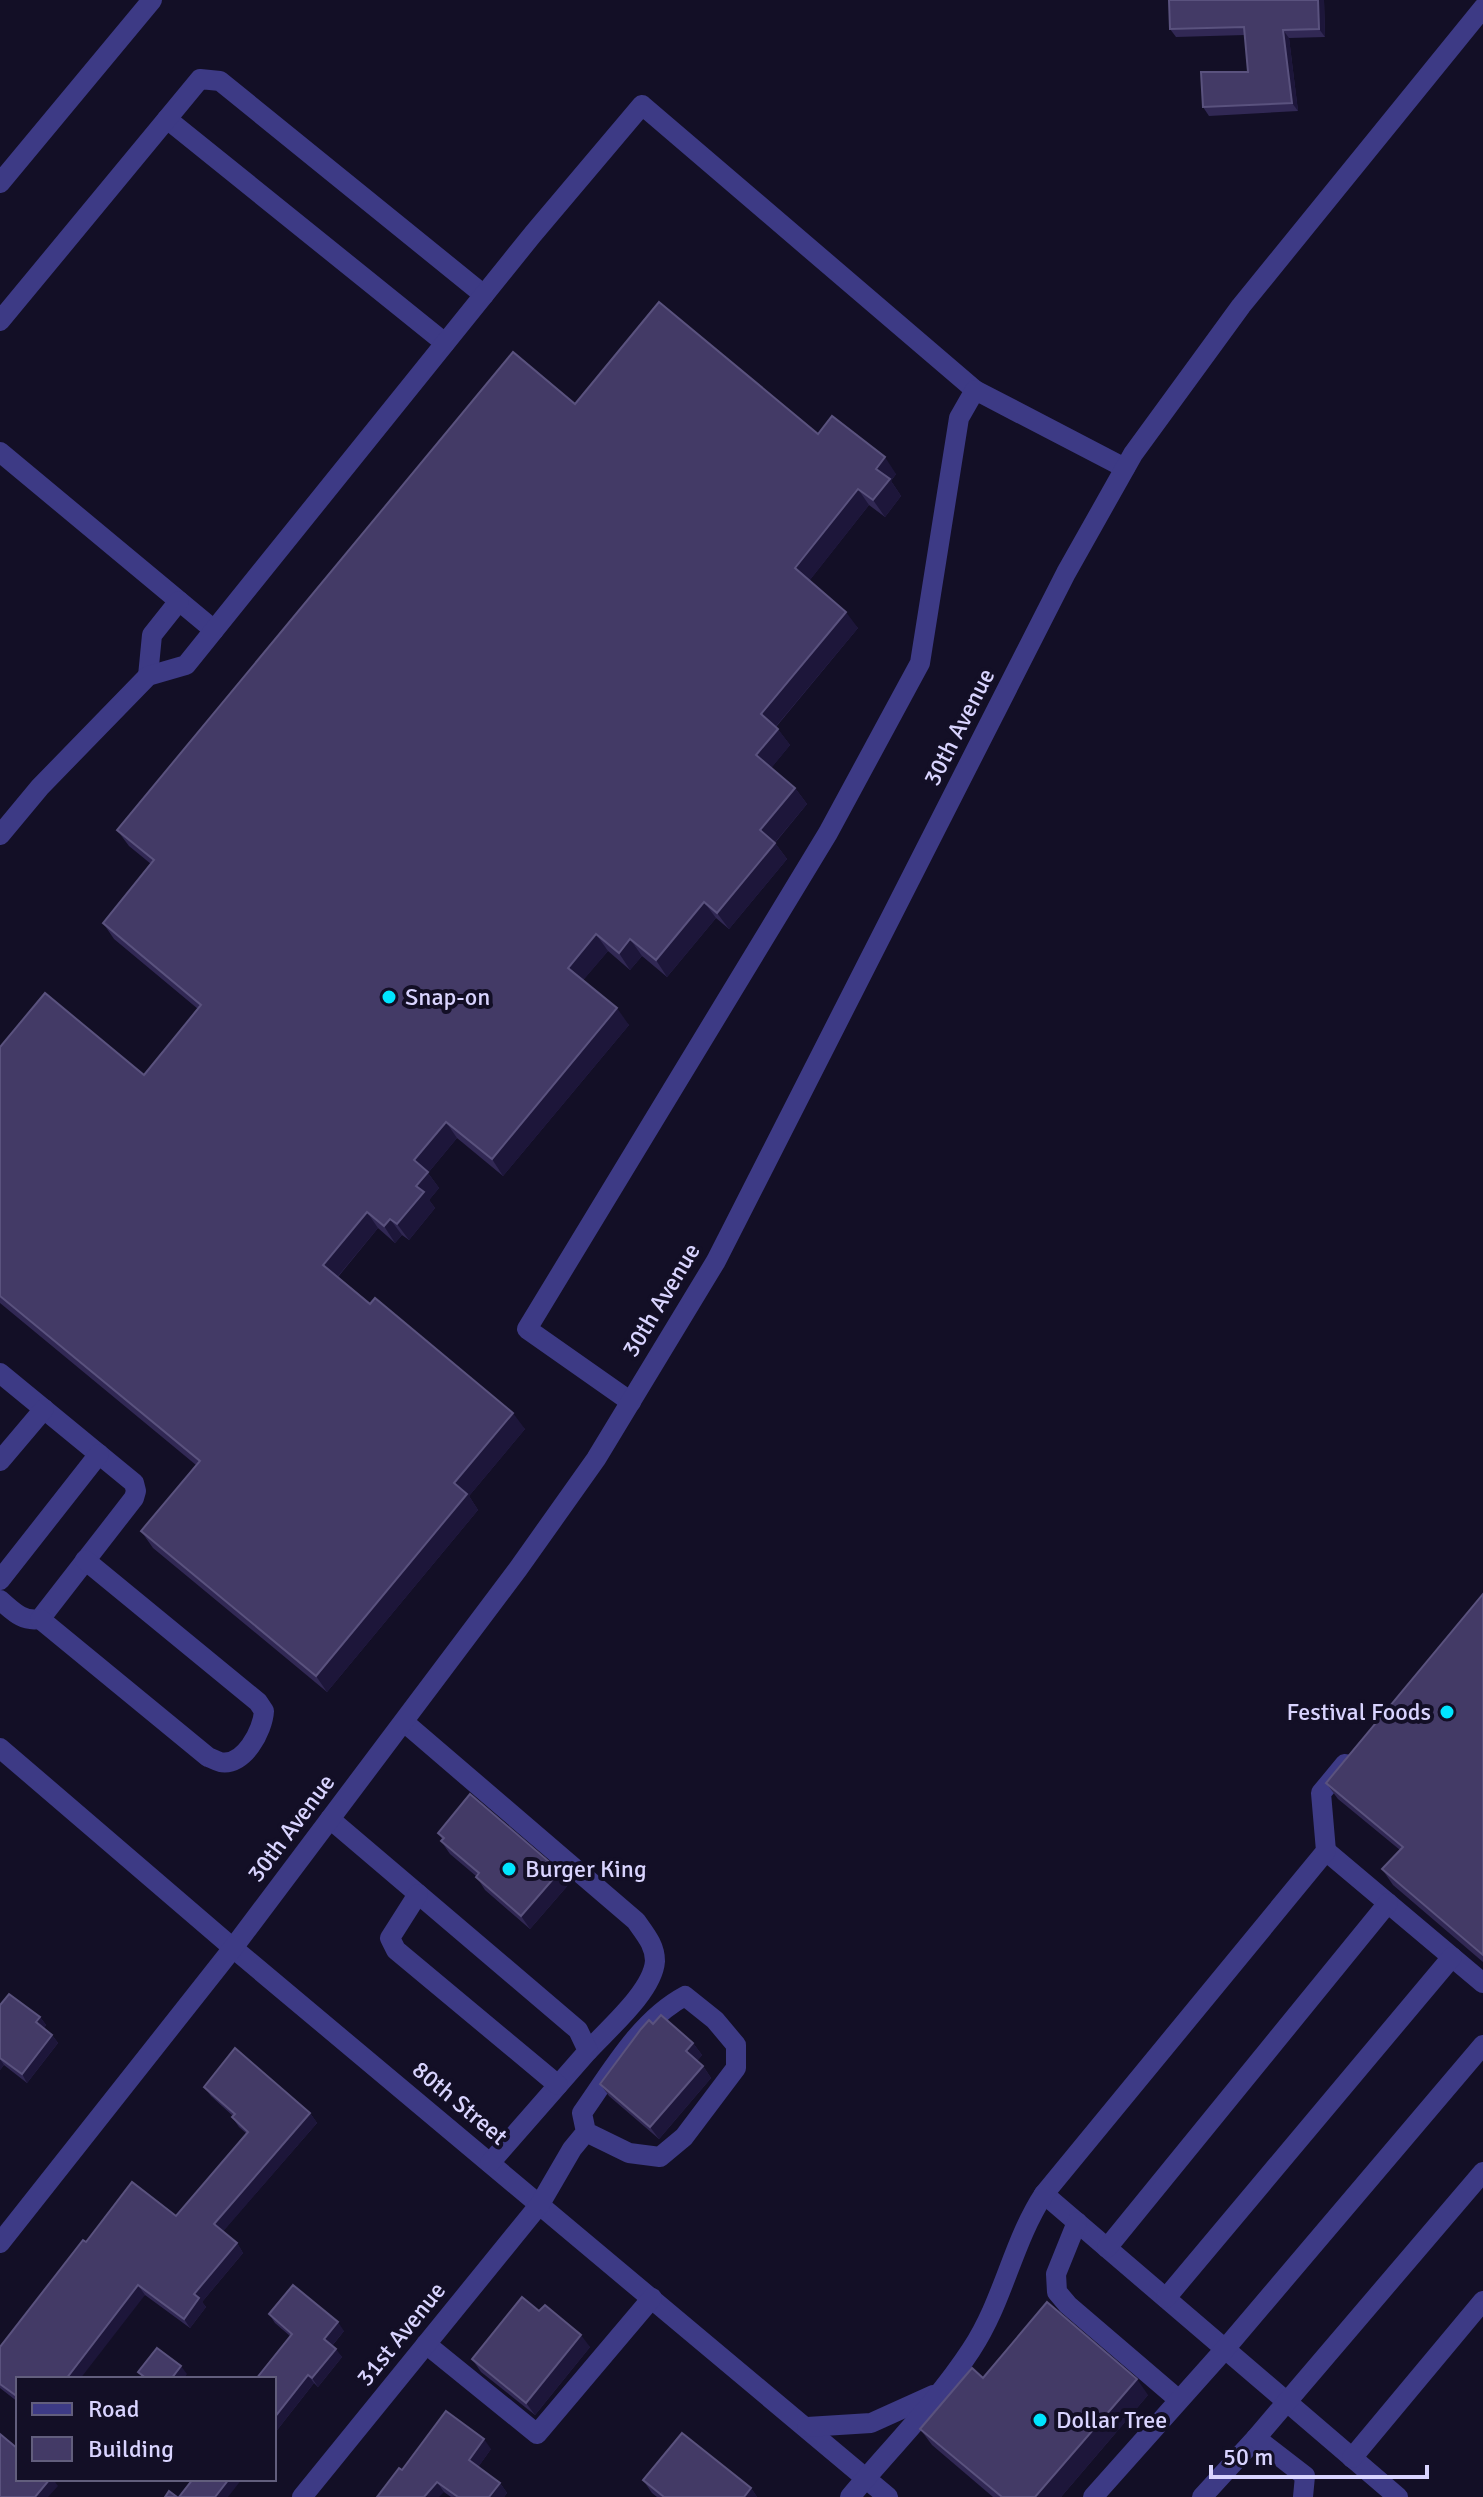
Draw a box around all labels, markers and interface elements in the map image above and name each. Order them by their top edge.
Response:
street label: 30th Avenue [917,663,1001,791]
place label: Snap-on [405,982,490,1012]
marker: Snap-on [380,988,398,1006]
street label: 30th Avenue [615,1238,707,1362]
place label: Festival Foods [1286,1697,1431,1727]
marker: Festival Foods [1438,1703,1456,1721]
street label: 30th Avenue [241,1768,341,1888]
place label: Burger King [525,1854,647,1884]
marker: Burger King [500,1860,518,1878]
street label: 80th Street [406,2054,514,2152]
street label: 31st Avenue [350,2276,452,2392]
legend [16,2377,276,2481]
text: Road [88,2394,139,2424]
place label: Dollar Tree [1056,2405,1167,2435]
marker: Dollar Tree [1031,2411,1049,2429]
scale bar [1211,2429,1427,2479]
text: Building [88,2434,174,2464]
text: 50 m [1223,2442,1273,2472]

